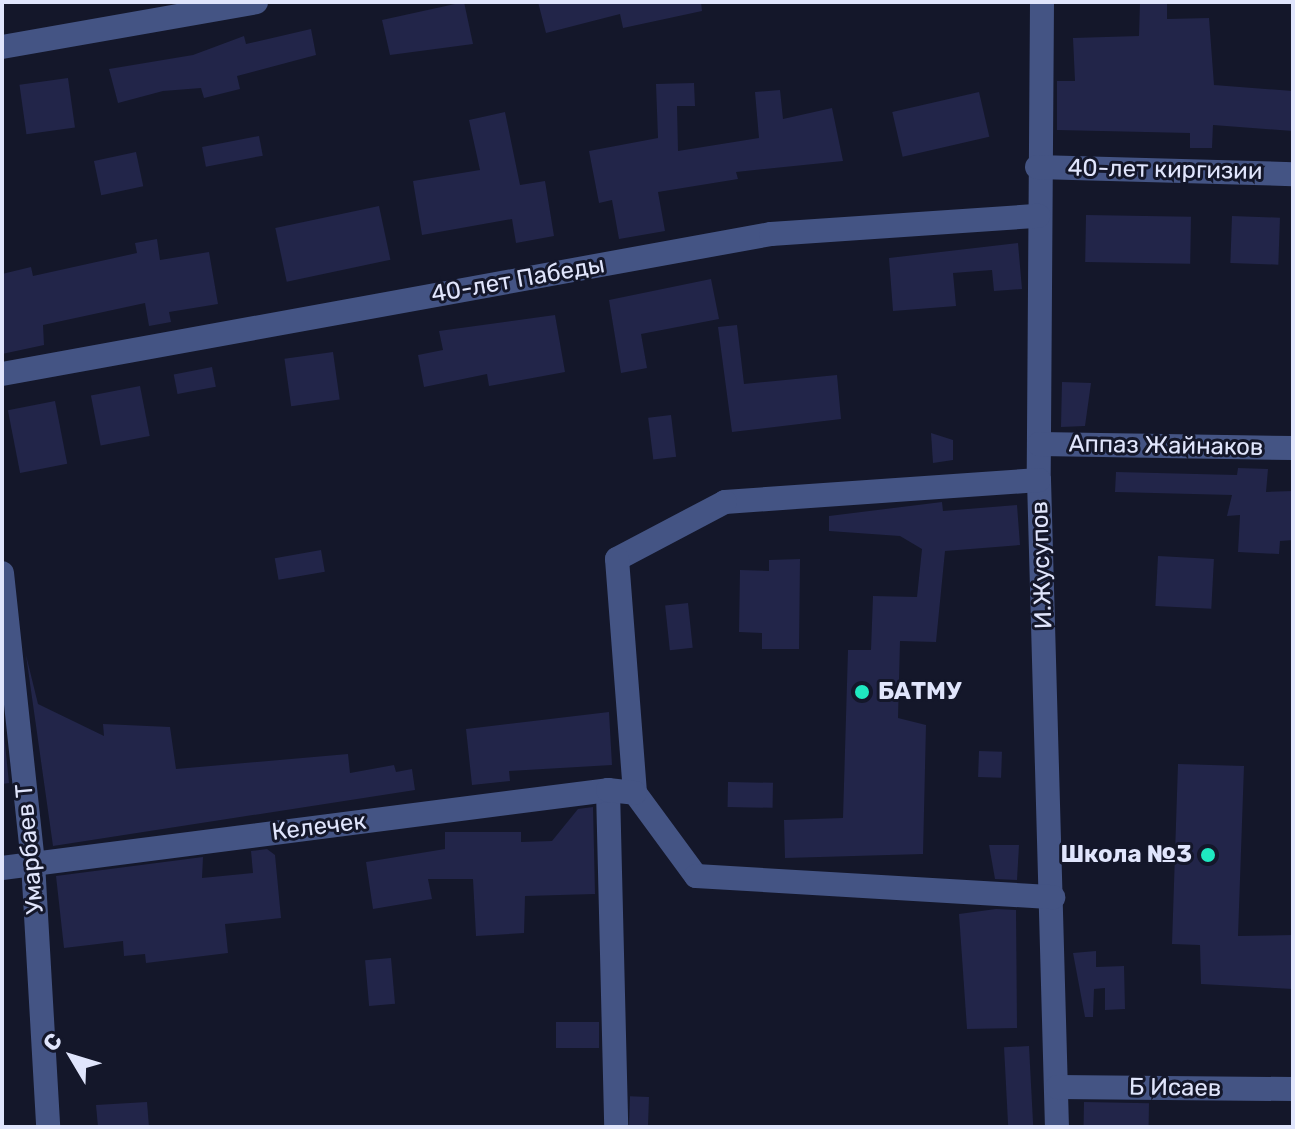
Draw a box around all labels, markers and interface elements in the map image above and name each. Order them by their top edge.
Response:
street label: 40-лет киргизии [1067,154,1263,186]
street label: 40-лет Пабеды [429,251,607,309]
street label: Аппаз Жайнаков [1068,430,1264,462]
street label: И.Жусупов [1025,501,1059,629]
place label: БАТМУ [878,678,962,706]
marker: БАТМУ [853,683,871,701]
street label: Умарбаев Т [10,783,50,915]
street label: Келечек [270,807,368,847]
place label: Школа №3 [1060,841,1192,869]
marker: Школа №3 [1199,846,1217,864]
north arrow [32,1017,112,1097]
text: С [37,1028,68,1056]
street label: Б Исаев [1129,1073,1221,1103]

